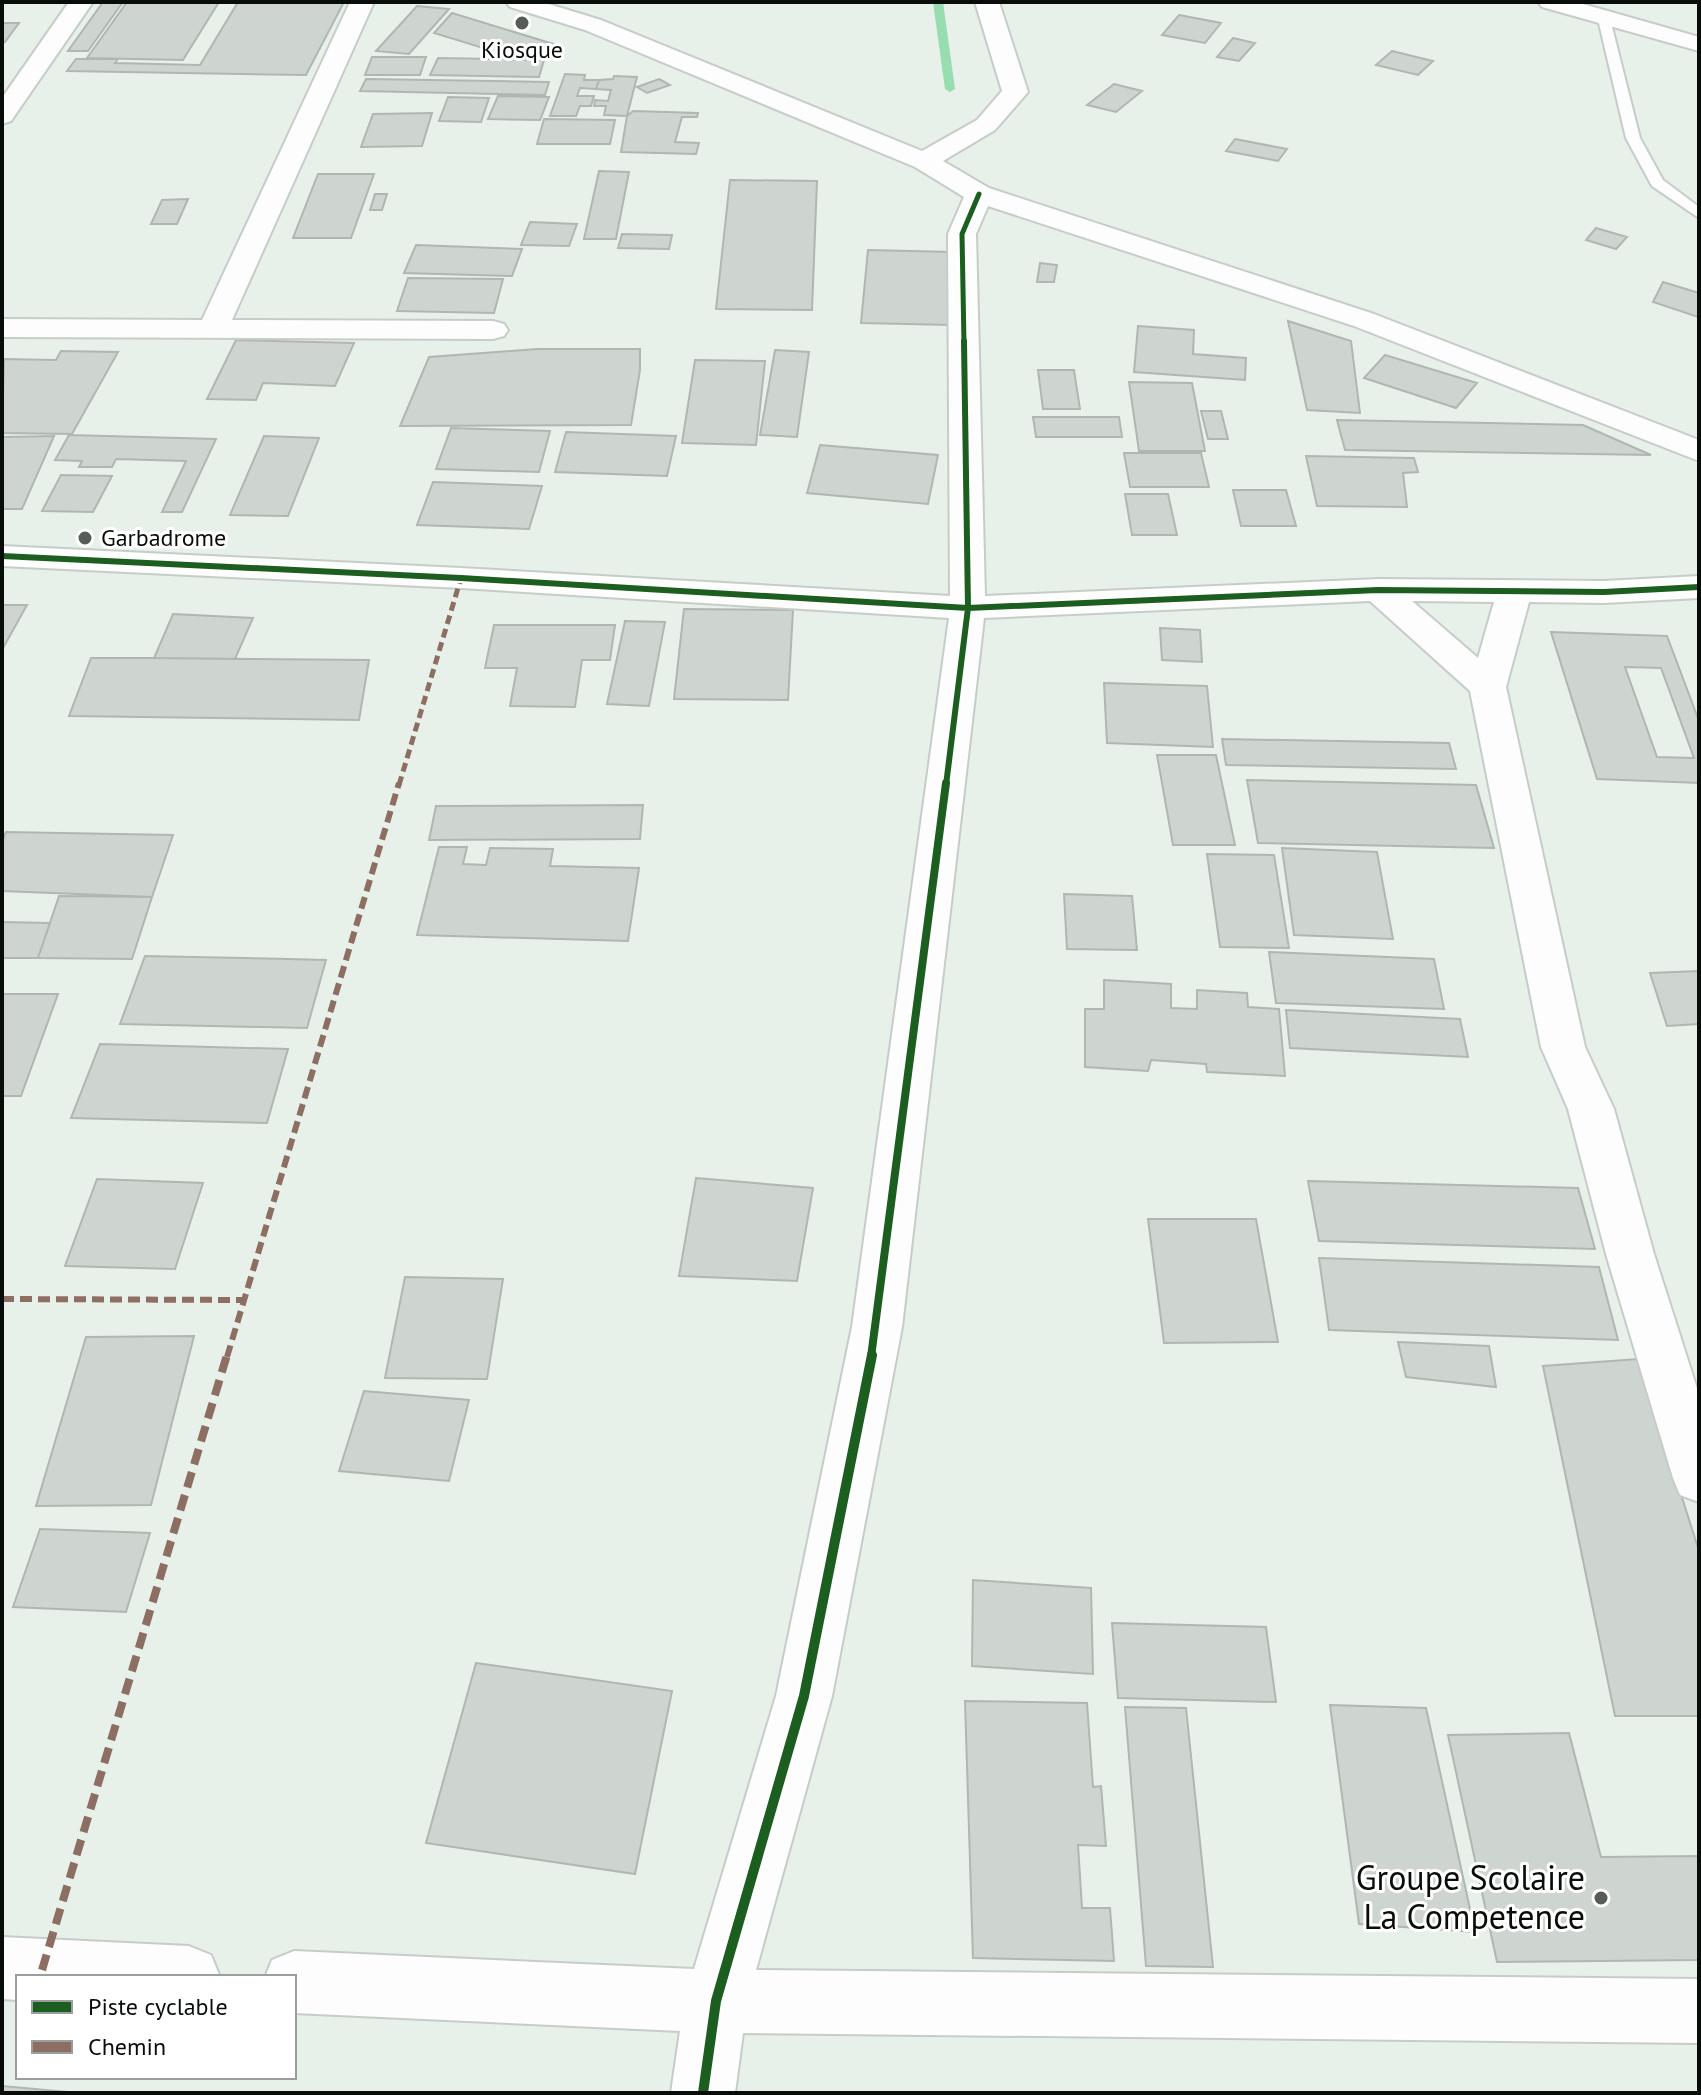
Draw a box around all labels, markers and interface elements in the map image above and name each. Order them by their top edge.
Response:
marker: Kiosque [513,14,531,32]
place label: Kiosque [481,34,563,65]
place label: Garbadrome [101,522,226,553]
marker: Garbadrome [76,529,94,547]
place label: Groupe Scolaire La Competence [1356,1855,1585,1938]
marker: Groupe Scolaire La Competence [1592,1889,1610,1907]
legend [16,1975,296,2079]
text: Piste cyclable [88,1991,228,2022]
text: Chemin [88,2031,166,2062]

